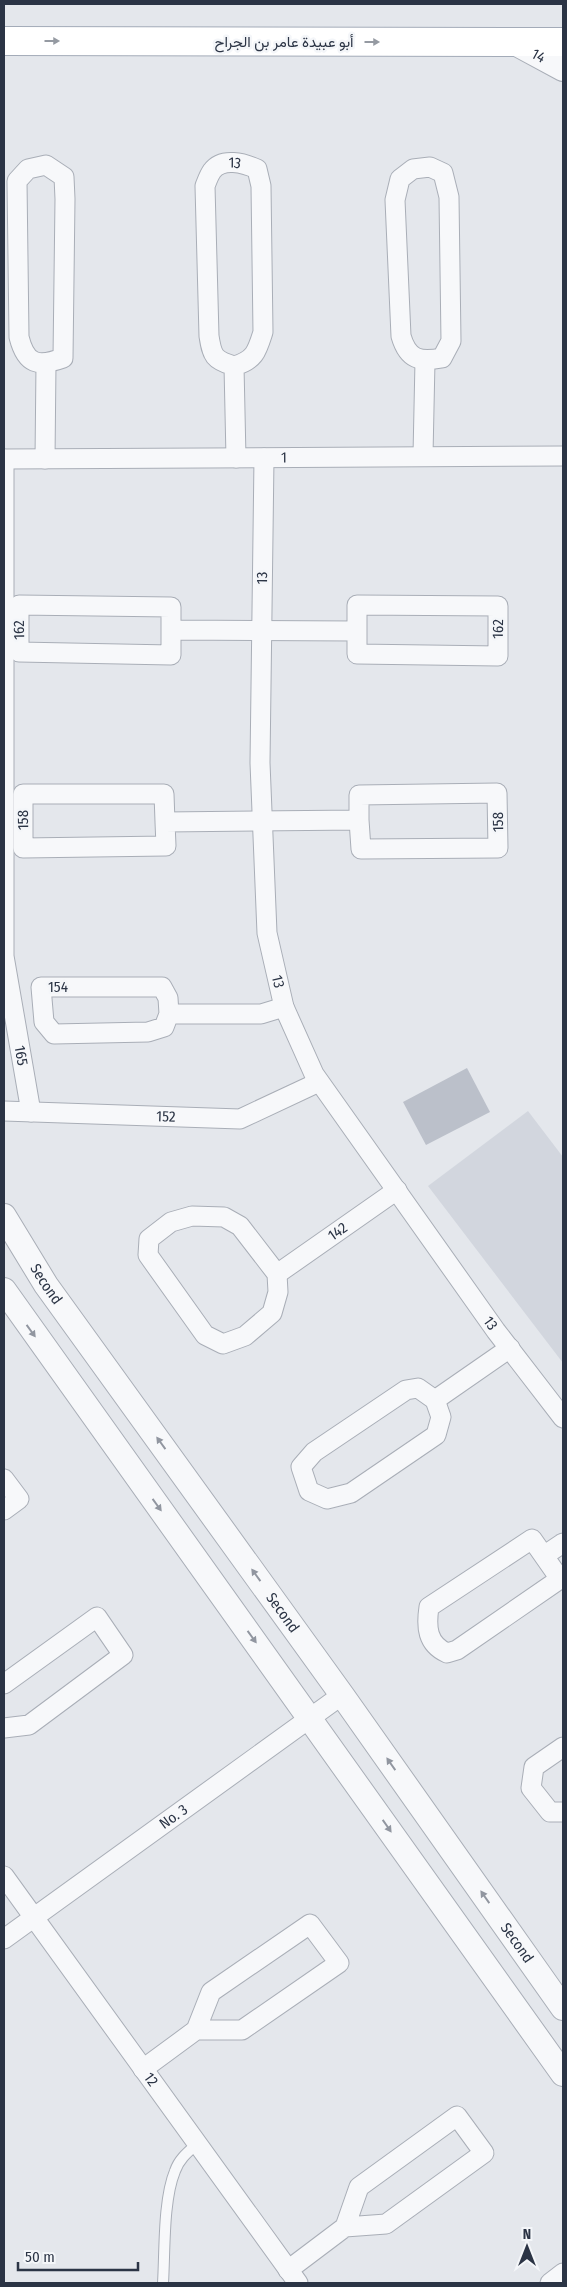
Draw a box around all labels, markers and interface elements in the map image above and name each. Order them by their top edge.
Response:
street label: أبو عبيدة عامر بن الجراح [214,33,354,53]
one-way arrow [45,37,61,45]
one-way arrow [365,38,381,46]
street label: 14 [528,45,549,67]
street label: 13 [228,153,243,172]
street label: 1 [281,448,287,467]
street label: 13 [253,571,271,584]
street label: 162 [489,619,507,639]
street label: 162 [10,620,28,640]
street label: 158 [14,810,32,830]
street label: 158 [489,812,507,832]
street label: 13 [268,973,288,990]
street label: 154 [48,978,68,996]
street label: 165 [11,1044,32,1067]
street label: 152 [156,1107,176,1126]
street label: 142 [324,1218,351,1245]
street label: Second [26,1260,66,1308]
street label: 13 [480,1313,502,1334]
one-way arrow [26,1324,36,1337]
one-way arrow [155,1437,166,1450]
one-way arrow [152,1498,162,1512]
one-way arrow [251,1568,261,1582]
street label: Second [262,1589,303,1636]
one-way arrow [247,1630,257,1644]
one-way arrow [386,1757,396,1771]
street label: No. 3 [156,1800,191,1833]
one-way arrow [382,1819,392,1833]
one-way arrow [480,1890,490,1904]
street label: Second [497,1919,537,1966]
street label: 12 [140,2069,162,2090]
north arrow [502,2222,552,2272]
text: N [523,2226,531,2243]
scale bar [18,2240,138,2272]
text: 50 m [25,2248,55,2266]

